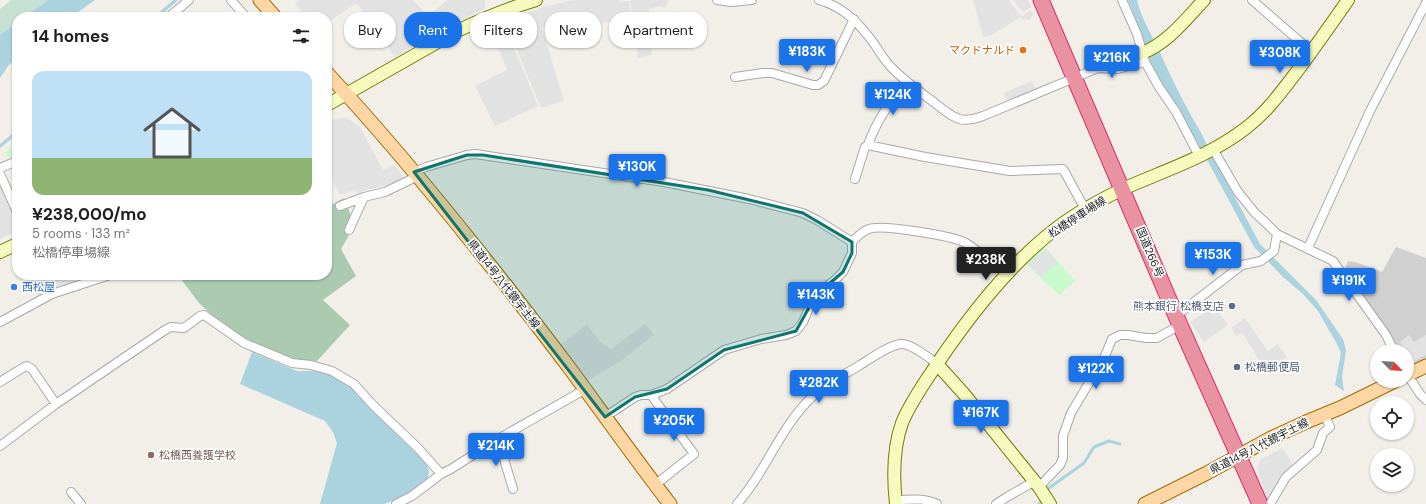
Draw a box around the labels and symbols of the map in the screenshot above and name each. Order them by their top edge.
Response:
pin: ¥183K [779,39,835,73]
pin: ¥308K [1252,40,1308,74]
place label: マクドナルド [949,43,1015,57]
marker: マクドナルド [1018,45,1028,55]
pin: ¥216K [1084,45,1140,79]
pin: ¥124K [865,82,921,116]
pin: ¥130K [609,154,665,188]
street label: 松橋停車場線 [1046,193,1108,241]
street label: 国道266号 [1133,225,1167,279]
street label: 県道14号八代鏡宇土線 [465,237,543,331]
pin: ¥153K [1185,242,1241,276]
pin: ¥238K [958,247,1014,281]
pin: ¥191K [1321,268,1377,302]
place label: 西松屋 [22,280,55,294]
marker: 西松屋 [9,282,19,292]
pin: ¥143K [788,282,844,316]
place label: 熊本銀行 松橋支店 [1133,299,1224,313]
marker: 熊本銀行 松橋支店 [1227,301,1237,311]
north arrow [1370,344,1414,388]
pin: ¥122K [1068,356,1124,390]
place label: 松橋郵便局 [1245,360,1300,374]
marker: 松橋郵便局 [1232,362,1242,372]
pin: ¥282K [791,370,847,404]
pin: ¥167K [953,400,1009,434]
pin: ¥205K [646,408,702,442]
street label: 県道14号八代鏡宇土線 [1207,415,1311,477]
pin: ¥214K [468,433,524,467]
place label: 松橋西養護学校 [159,448,236,462]
marker: 松橋西養護学校 [146,450,156,460]

